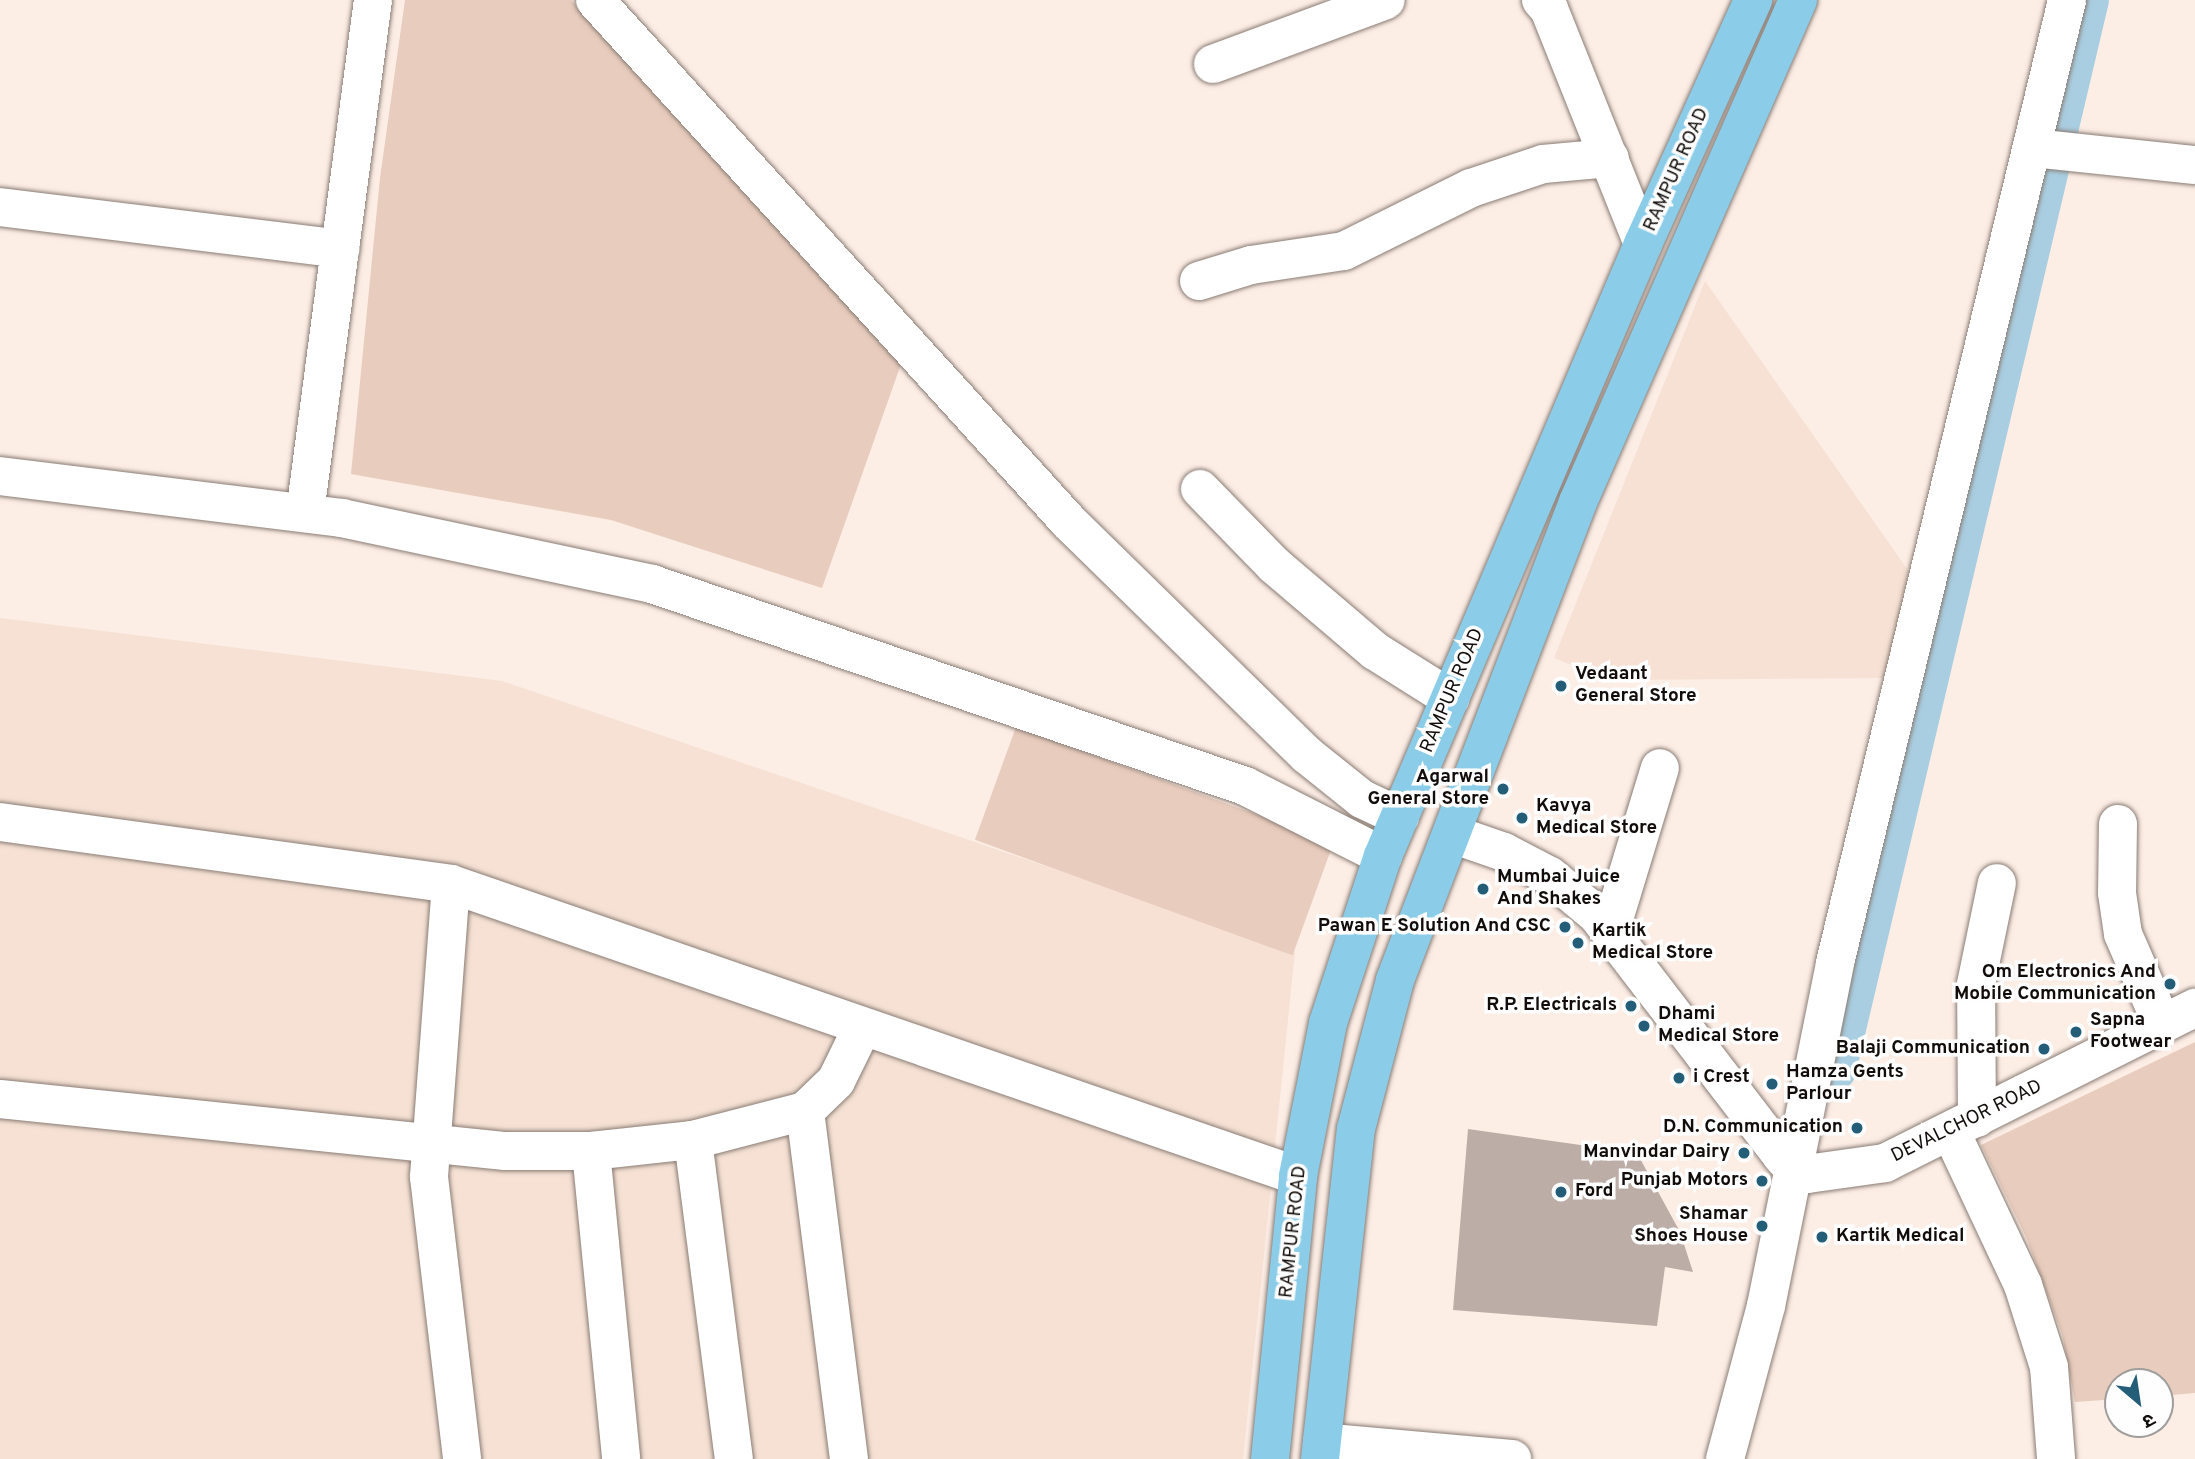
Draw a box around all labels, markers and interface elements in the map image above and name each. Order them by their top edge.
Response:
street label: RAMPUR ROAD [1640,105,1714,235]
street label: RAMPUR ROAD [1417,625,1489,757]
place label: Vedaant General Store [1575,664,1697,708]
marker: Vedaant General Store [1553,678,1569,694]
place label: Agarwal General Store [1367,767,1489,811]
marker: Agarwal General Store [1495,781,1511,797]
place label: Kavya Medical Store [1536,796,1657,840]
marker: Kavya Medical Store [1514,810,1530,826]
place label: Mumbai Juice And Shakes [1497,867,1620,911]
marker: Mumbai Juice And Shakes [1475,881,1491,897]
place label: Pawan E Solution And CSC [1317,916,1551,938]
marker: Pawan E Solution And CSC [1557,919,1573,935]
place label: Kartik Medical Store [1592,921,1713,965]
marker: Kartik Medical Store [1570,935,1586,951]
place label: Om Electronics And Mobile Communication [1954,962,2156,1006]
marker: Om Electronics And Mobile Communication [2162,976,2178,992]
place label: R.P. Electricals [1486,995,1617,1017]
marker: R.P. Electricals [1623,998,1639,1014]
place label: Dhami Medical Store [1658,1004,1779,1048]
place label: Sapna Footwear [2090,1010,2171,1054]
marker: Dhami Medical Store [1636,1018,1652,1034]
marker: Sapna Footwear [2068,1024,2084,1040]
place label: Balaji Communication [1836,1038,2030,1060]
marker: Balaji Communication [2036,1041,2052,1057]
place label: Hamza Gents Parlour [1786,1062,1904,1106]
place label: i Crest [1693,1067,1750,1089]
marker: i Crest [1671,1070,1687,1086]
marker: Hamza Gents Parlour [1764,1076,1780,1092]
street label: DEVALCHOR ROAD [1888,1076,2046,1168]
place label: D.N. Communication [1663,1117,1843,1139]
marker: D.N. Communication [1849,1120,1865,1136]
place label: Manvindar Dairy [1583,1142,1730,1164]
marker: Manvindar Dairy [1736,1145,1752,1161]
street label: RAMPUR ROAD [1276,1165,1312,1299]
place label: Punjab Motors [1621,1170,1748,1192]
marker: Punjab Motors [1754,1173,1770,1189]
place label: Ford [1575,1181,1613,1203]
marker: Ford [1553,1184,1569,1200]
place label: Shamar Shoes House [1634,1204,1748,1248]
marker: Shamar Shoes House [1754,1218,1770,1234]
place label: Kartik Medical [1836,1226,1964,1248]
marker: Kartik Medical [1814,1229,1830,1245]
north arrow [2104,1368,2174,1438]
text: उ [2138,1406,2159,1433]

